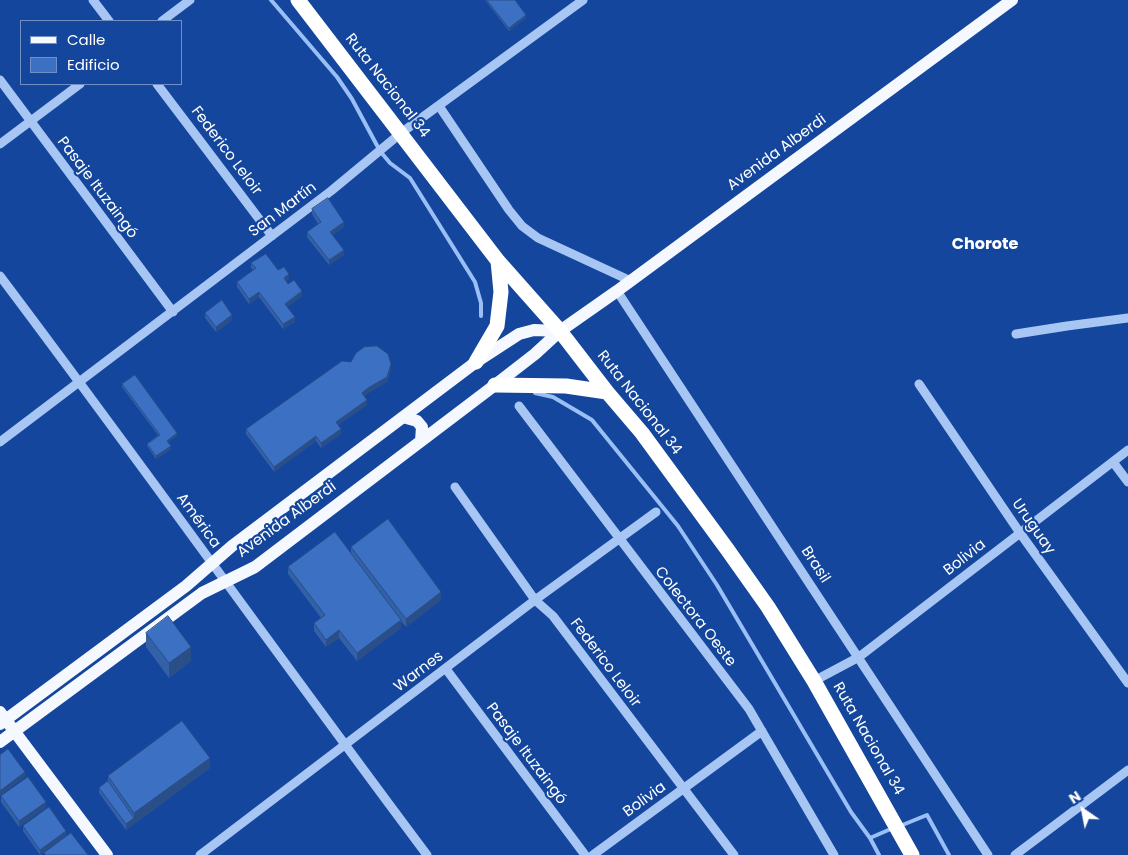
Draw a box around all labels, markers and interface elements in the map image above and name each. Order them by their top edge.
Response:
legend [20,20,182,85]
text: Calle [67,29,105,50]
street label: Ruta Nacional 34 [341,30,433,142]
text: Edificio [67,54,120,75]
street label: Federico Leloir [187,103,265,199]
street label: Avenida Alberdi [724,111,830,195]
street label: Pasaje Ituzaingó [53,134,141,242]
street label: San Martín [246,179,320,241]
district label: Chorote [952,235,1018,255]
street label: Ruta Nacional 34 [593,347,685,459]
street label: Avenida Alberdi [234,478,340,562]
street label: América [172,490,224,552]
street label: Uruguay [1007,496,1059,558]
street label: Bolivia [940,536,990,580]
street label: Brasil [797,543,833,587]
street label: Colectora Oeste [650,563,740,671]
street label: Federico Leloir [566,615,644,711]
street label: Warnes [391,648,447,696]
street label: Ruta Nacional 34 [828,679,908,799]
street label: Pasaje Ituzaingó [482,700,570,808]
street label: Bolivia [620,778,670,822]
north arrow [1058,785,1108,835]
text: N [1065,786,1085,809]

